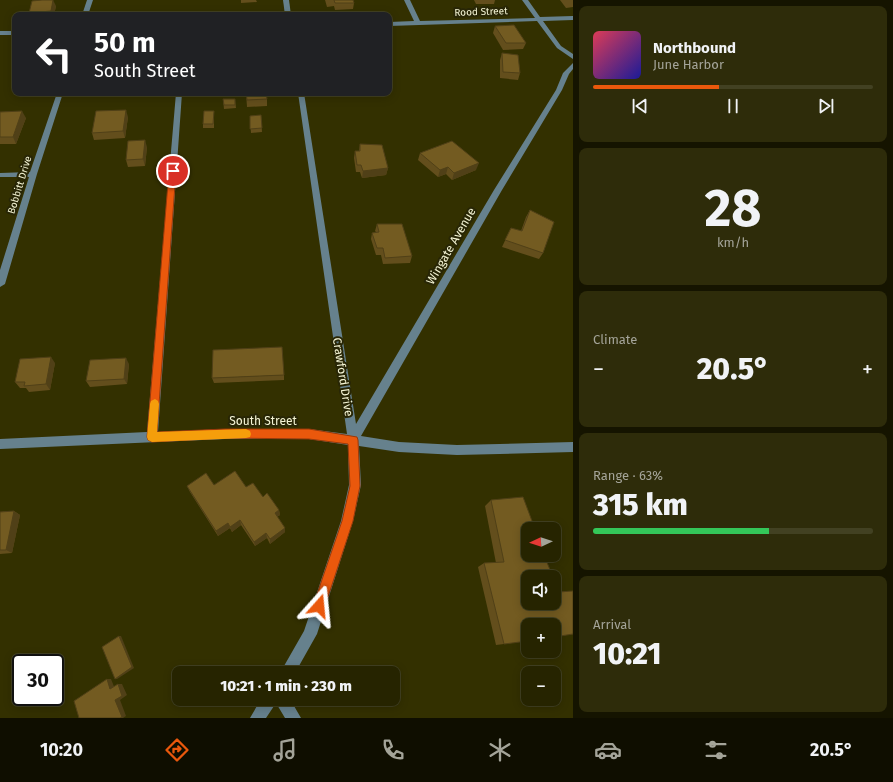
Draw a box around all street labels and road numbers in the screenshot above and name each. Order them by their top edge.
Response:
street label: Rood Street [454,5,508,19]
street label: Bobbitt Drive [5,155,35,215]
street label: Wingate Avenue [423,205,479,287]
street label: Crawford Drive [330,337,356,417]
street label: South Street [229,414,297,428]

